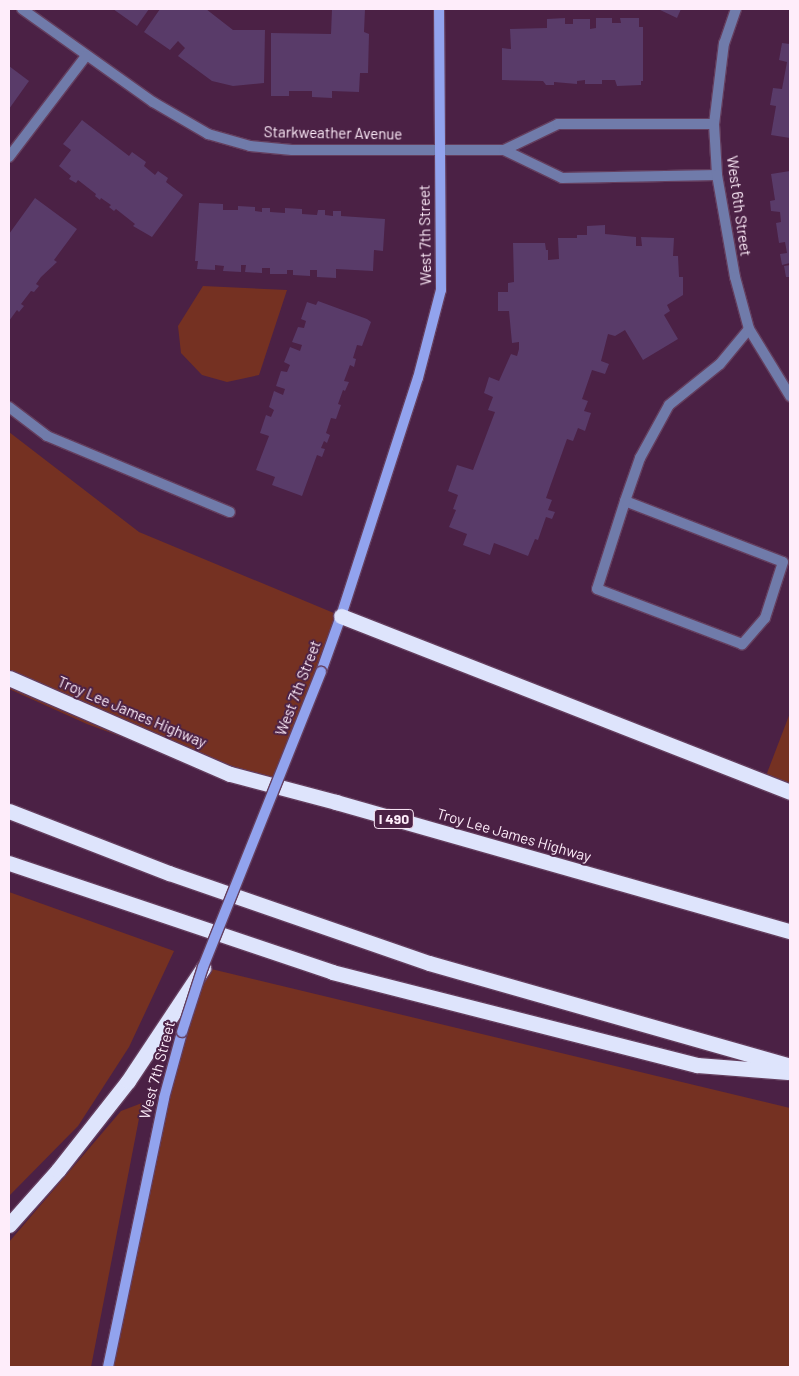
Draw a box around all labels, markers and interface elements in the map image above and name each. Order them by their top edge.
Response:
street label: Starkweather Avenue [264,123,402,143]
street label: West 6th Street [723,155,755,257]
street label: West 7th Street [415,185,435,285]
street label: West 7th Street [272,638,324,738]
street label: Troy Lee James Highway [55,672,209,752]
street label: Troy Lee James Highway [435,804,593,866]
road number: I 490 [373,808,415,831]
street label: West 7th Street [135,1019,179,1121]

